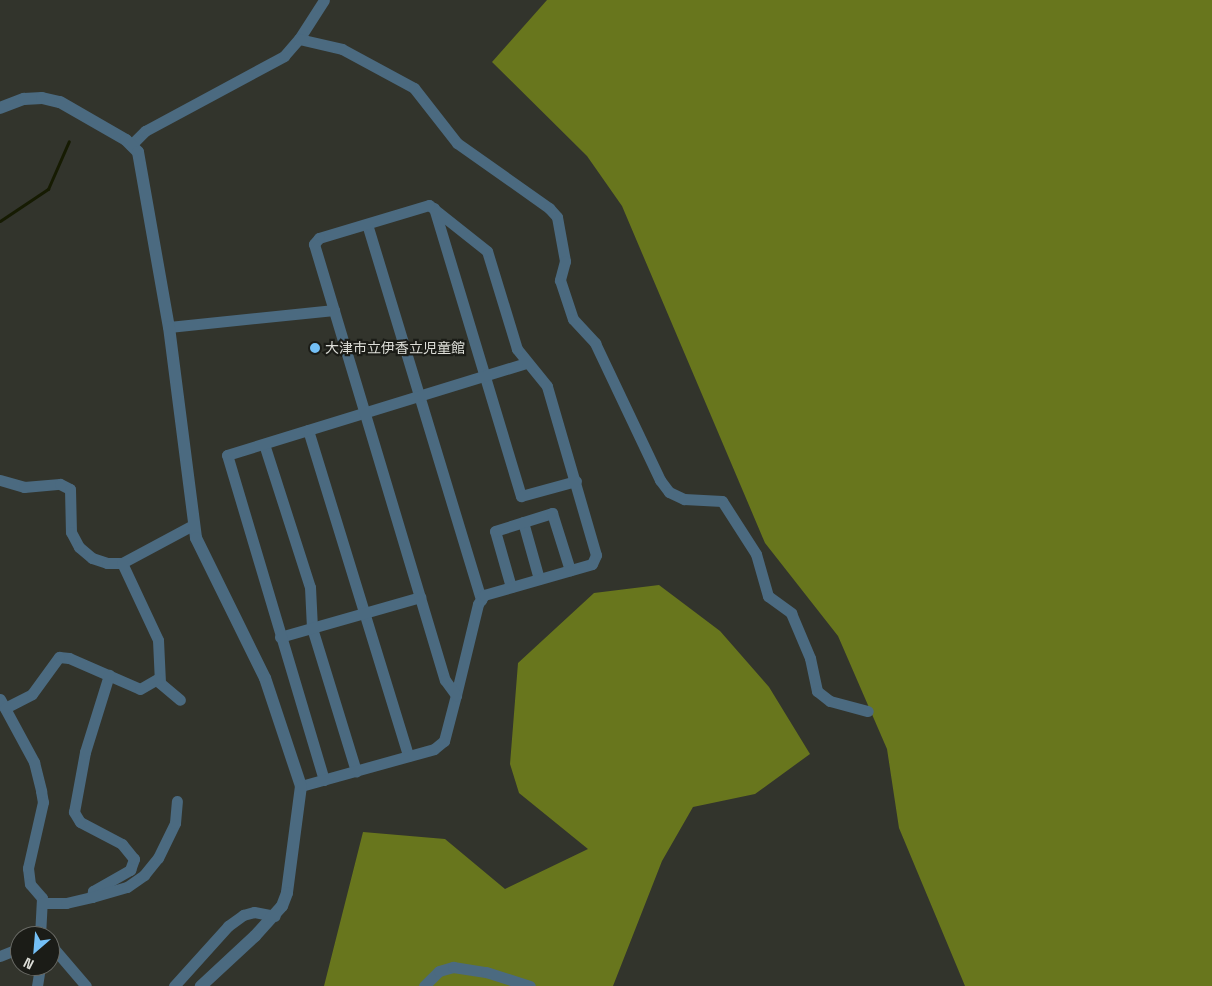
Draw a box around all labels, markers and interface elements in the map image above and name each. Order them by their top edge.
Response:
place label: 大津市立伊香立児童館 [325,340,465,356]
marker: 大津市立伊香立児童館 [309,342,321,354]
north arrow [10,926,60,976]
text: N [20,953,37,974]

